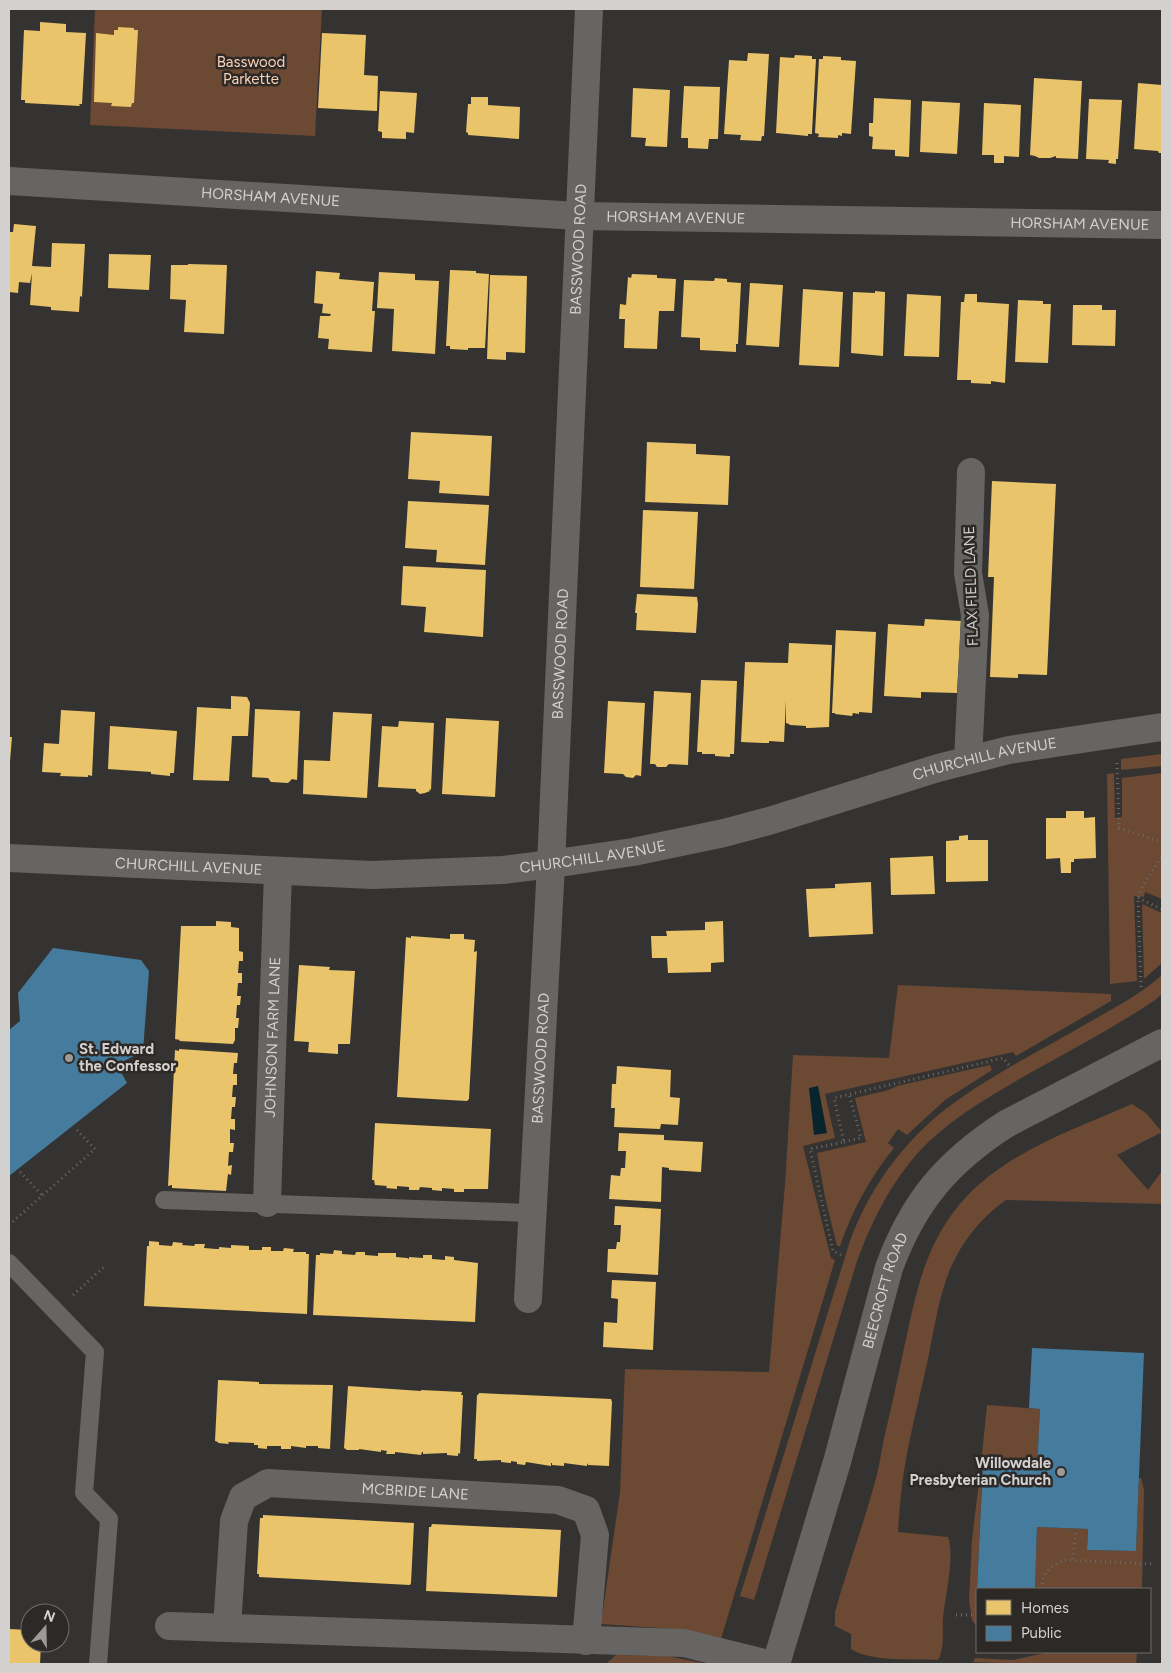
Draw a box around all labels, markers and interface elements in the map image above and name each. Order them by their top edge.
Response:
park label: Basswood Parkette [217,53,285,88]
street label: BASSWOOD ROAD [566,183,590,315]
street label: HORSHAM AVENUE [200,184,341,210]
street label: HORSHAM AVENUE [606,207,746,228]
street label: HORSHAM AVENUE [1010,214,1150,234]
street label: FLAX FIELD LANE [960,526,982,646]
street label: BASSWOOD ROAD [548,588,572,720]
street label: CHURCHILL AVENUE [910,734,1058,784]
street label: CHURCHILL AVENUE [518,836,667,877]
street label: CHURCHILL AVENUE [115,854,263,879]
street label: JOHNSON FARM LANE [261,956,284,1118]
street label: BASSWOOD ROAD [528,992,553,1124]
place label: St. Edward the Confessor [79,1040,176,1075]
marker: St. Edward the Confessor [63,1052,75,1064]
street label: BEECROFT ROAD [859,1230,912,1351]
place label: Willowdale Presbyterian Church [909,1454,1052,1489]
marker: Willowdale Presbyterian Church [1055,1466,1067,1478]
street label: MCBRIDE LANE [361,1479,469,1504]
legend [976,1588,1151,1653]
text: Homes [1021,1599,1069,1617]
north arrow [20,1603,70,1653]
text: N [41,1606,57,1626]
text: Public [1021,1624,1062,1642]

